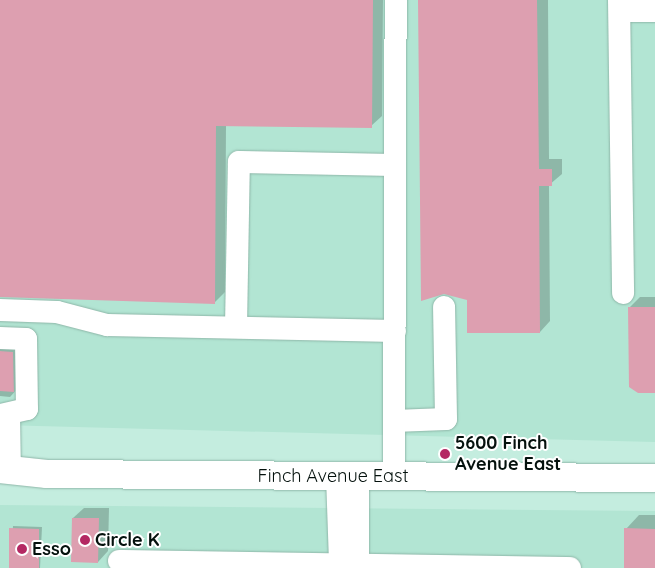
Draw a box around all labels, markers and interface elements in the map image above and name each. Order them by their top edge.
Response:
place label: 5600 Finch Avenue East [455,433,561,476]
marker: 5600 Finch Avenue East [439,448,451,460]
street label: Finch Avenue East [257,465,409,487]
place label: Circle K [95,529,159,551]
marker: Circle K [79,534,91,546]
place label: Esso [32,538,71,560]
marker: Esso [16,543,28,555]

